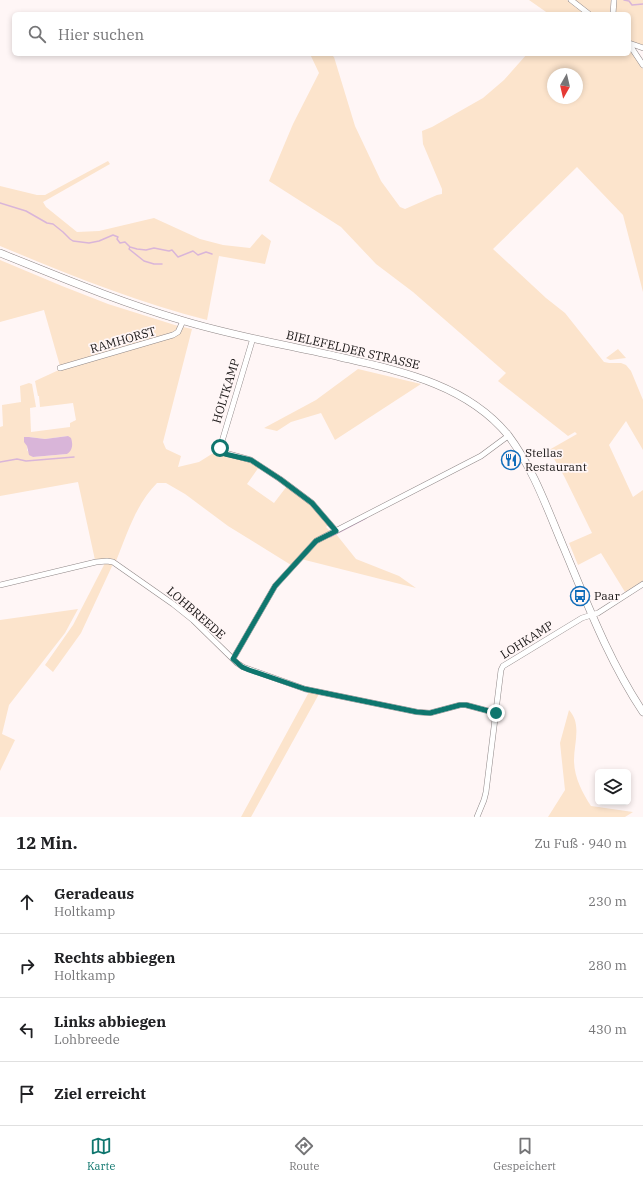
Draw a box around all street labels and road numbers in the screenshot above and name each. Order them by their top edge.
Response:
street label: RAMHORST [88,323,158,356]
street label: BIELEFELDER STRASSE [285,327,422,372]
street label: HOLTKAMP [209,357,242,425]
street label: LOHBREEDE [164,583,229,642]
street label: LOHKAMP [497,617,556,662]

